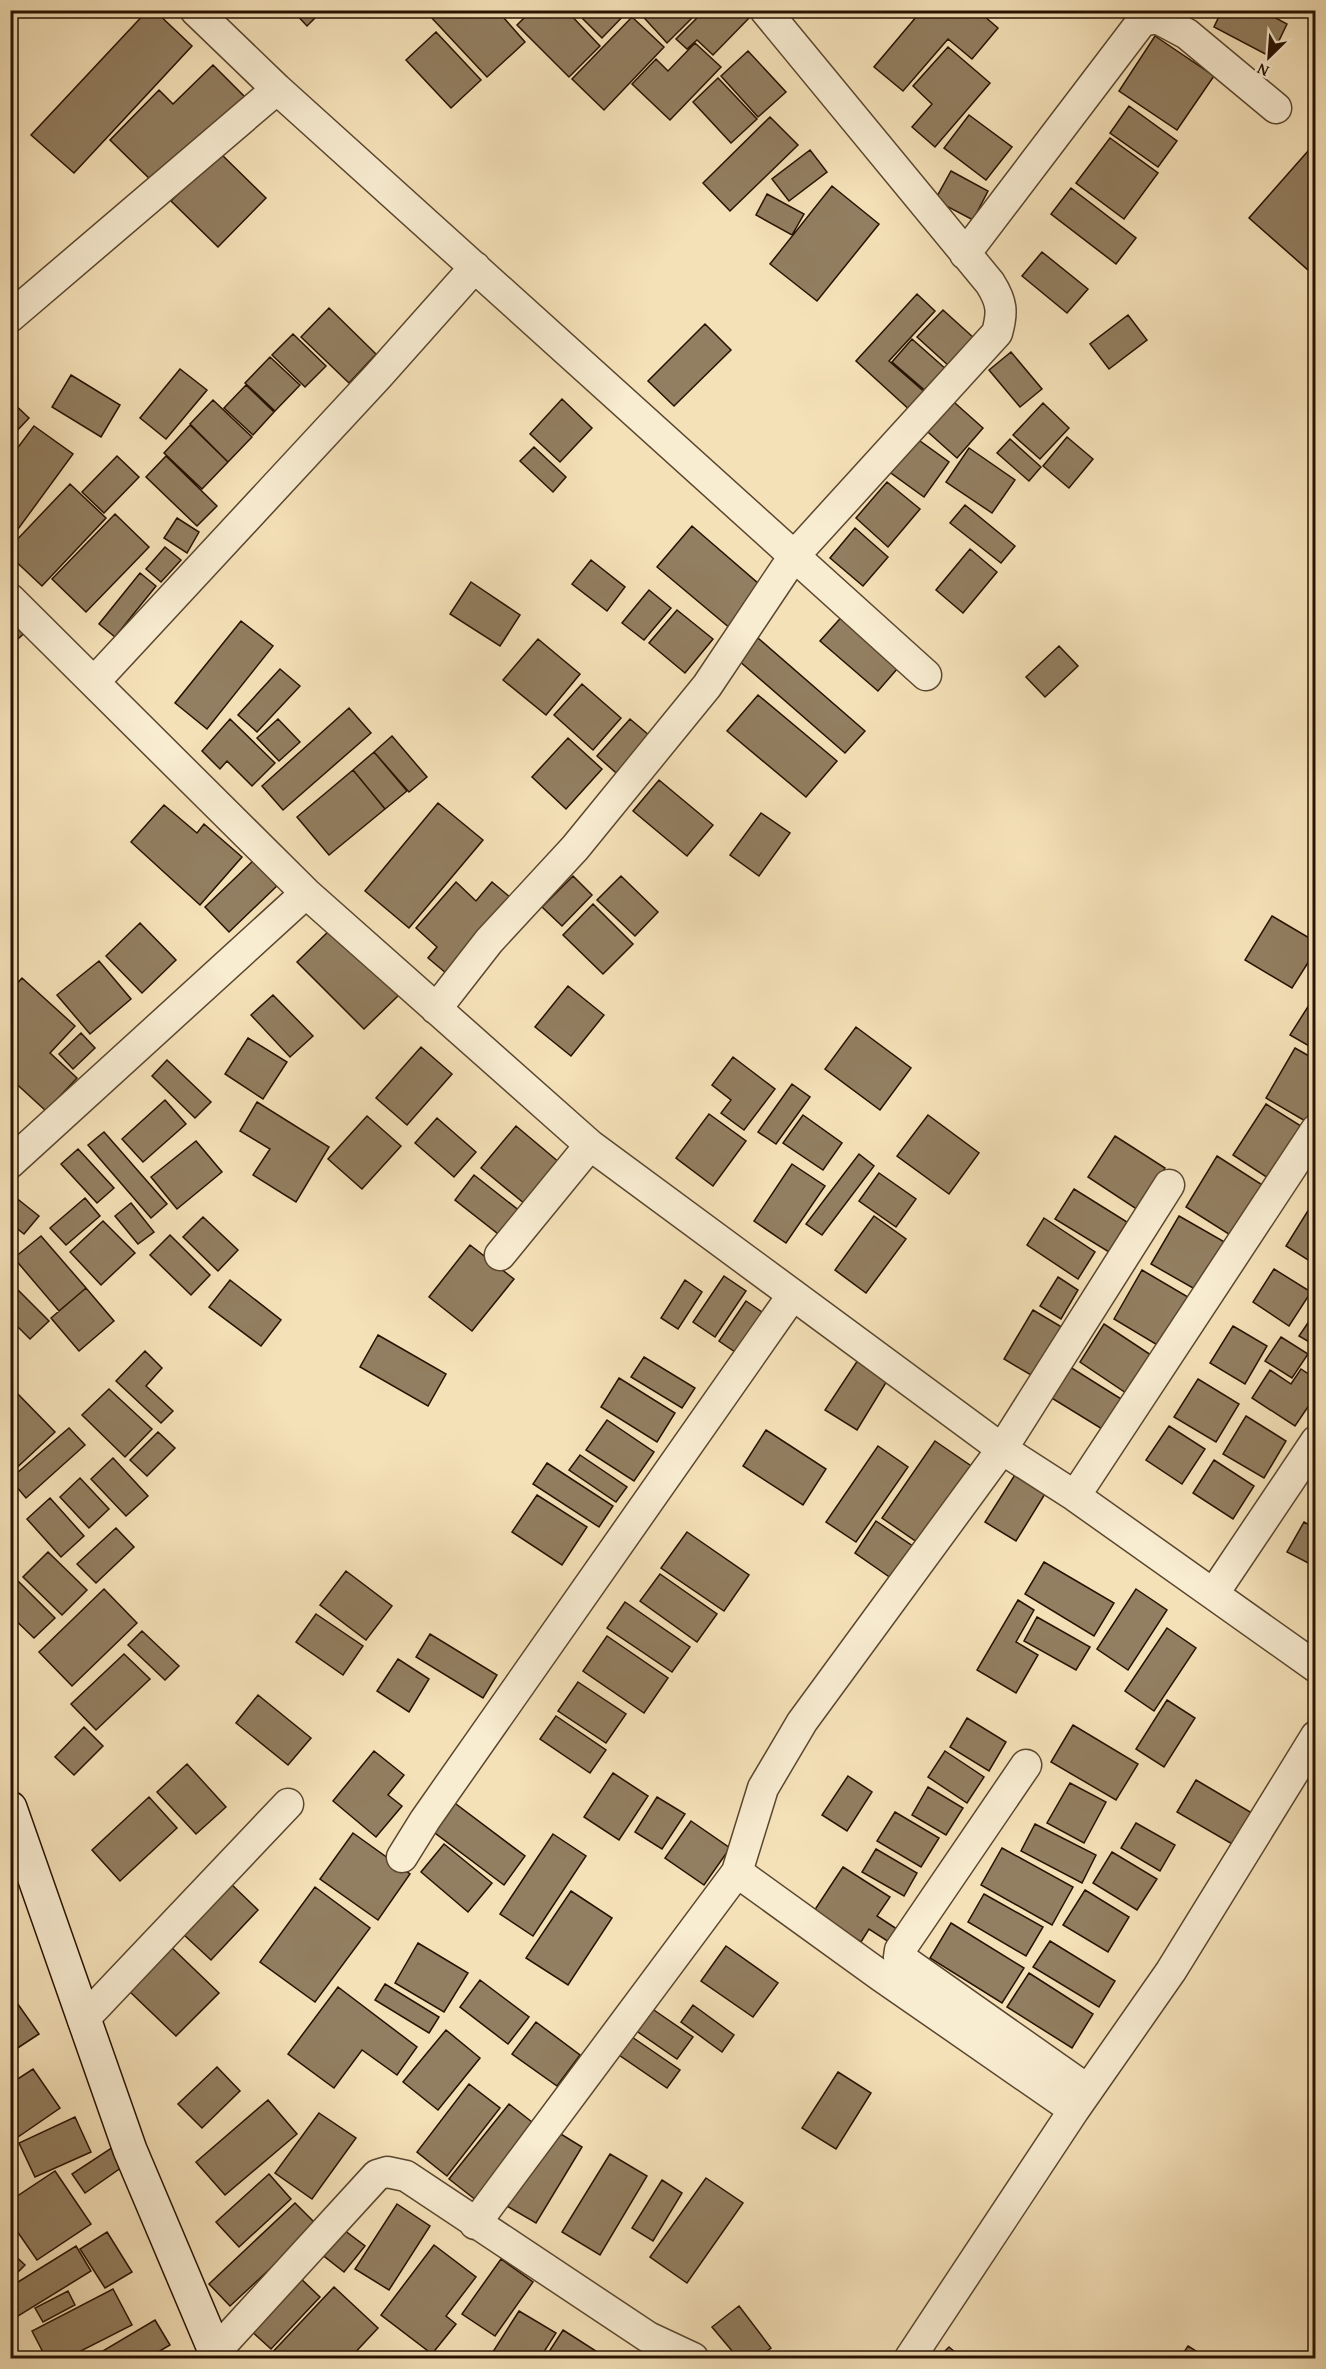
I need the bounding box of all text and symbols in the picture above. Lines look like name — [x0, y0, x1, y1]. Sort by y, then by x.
north arrow — [1239, 27, 1299, 87]
text: N — [1252, 57, 1273, 84]

